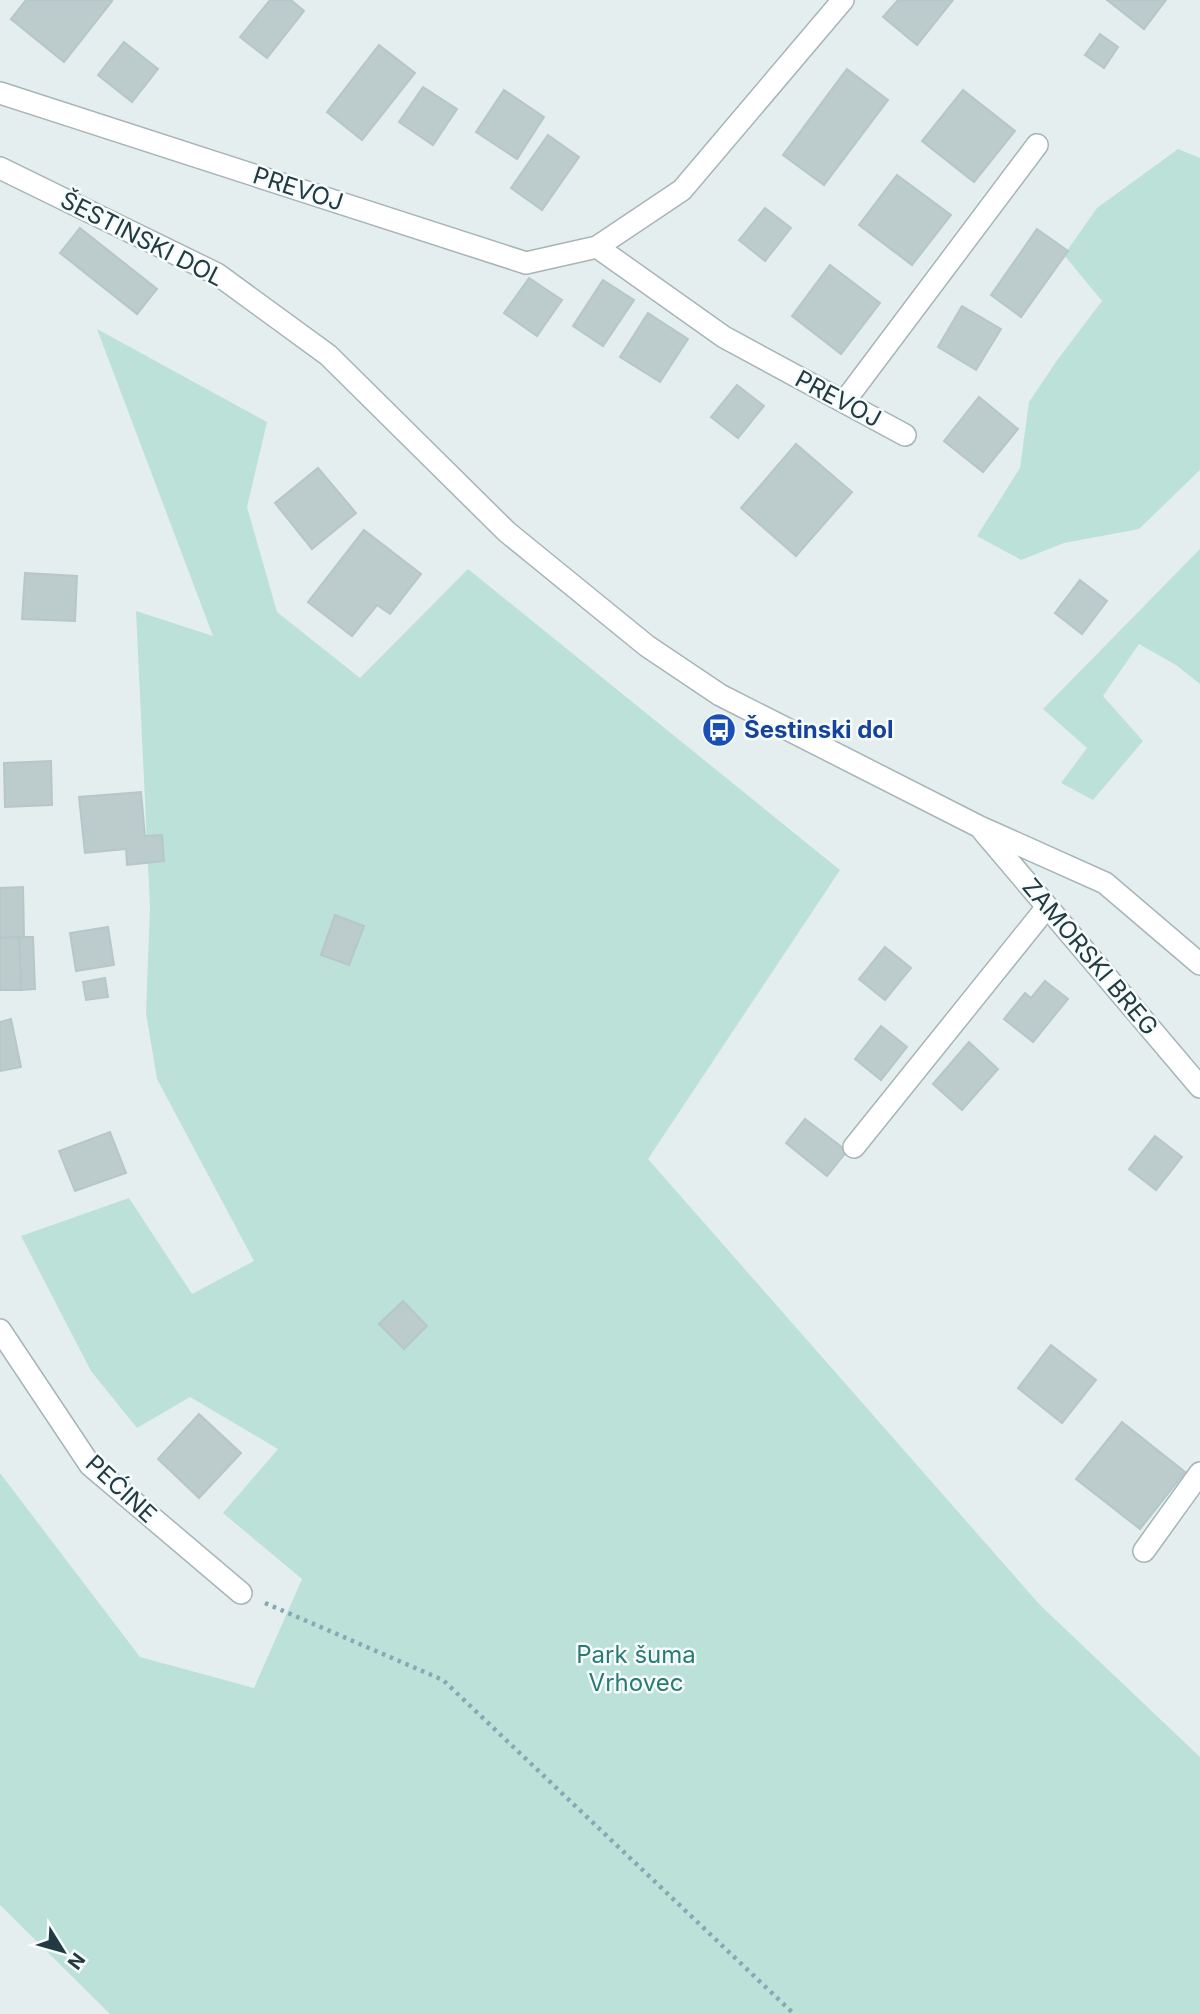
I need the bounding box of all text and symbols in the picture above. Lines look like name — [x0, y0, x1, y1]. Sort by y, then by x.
street label: PREVOJ — [249, 160, 347, 217]
street label: ŠESTINSKI DOL — [56, 184, 229, 292]
street label: PREVOJ — [790, 364, 886, 433]
bus stop icon: Šestinski dol — [700, 711, 738, 749]
place label: Šestinski dol — [744, 715, 894, 744]
street label: ZAMORSKI BREG — [1016, 873, 1164, 1041]
street label: PEĆINE — [80, 1449, 163, 1529]
park label: Park šuma Vrhovec — [576, 1640, 696, 1697]
north arrow — [28, 1916, 98, 1986]
text: N — [63, 1948, 90, 1974]

